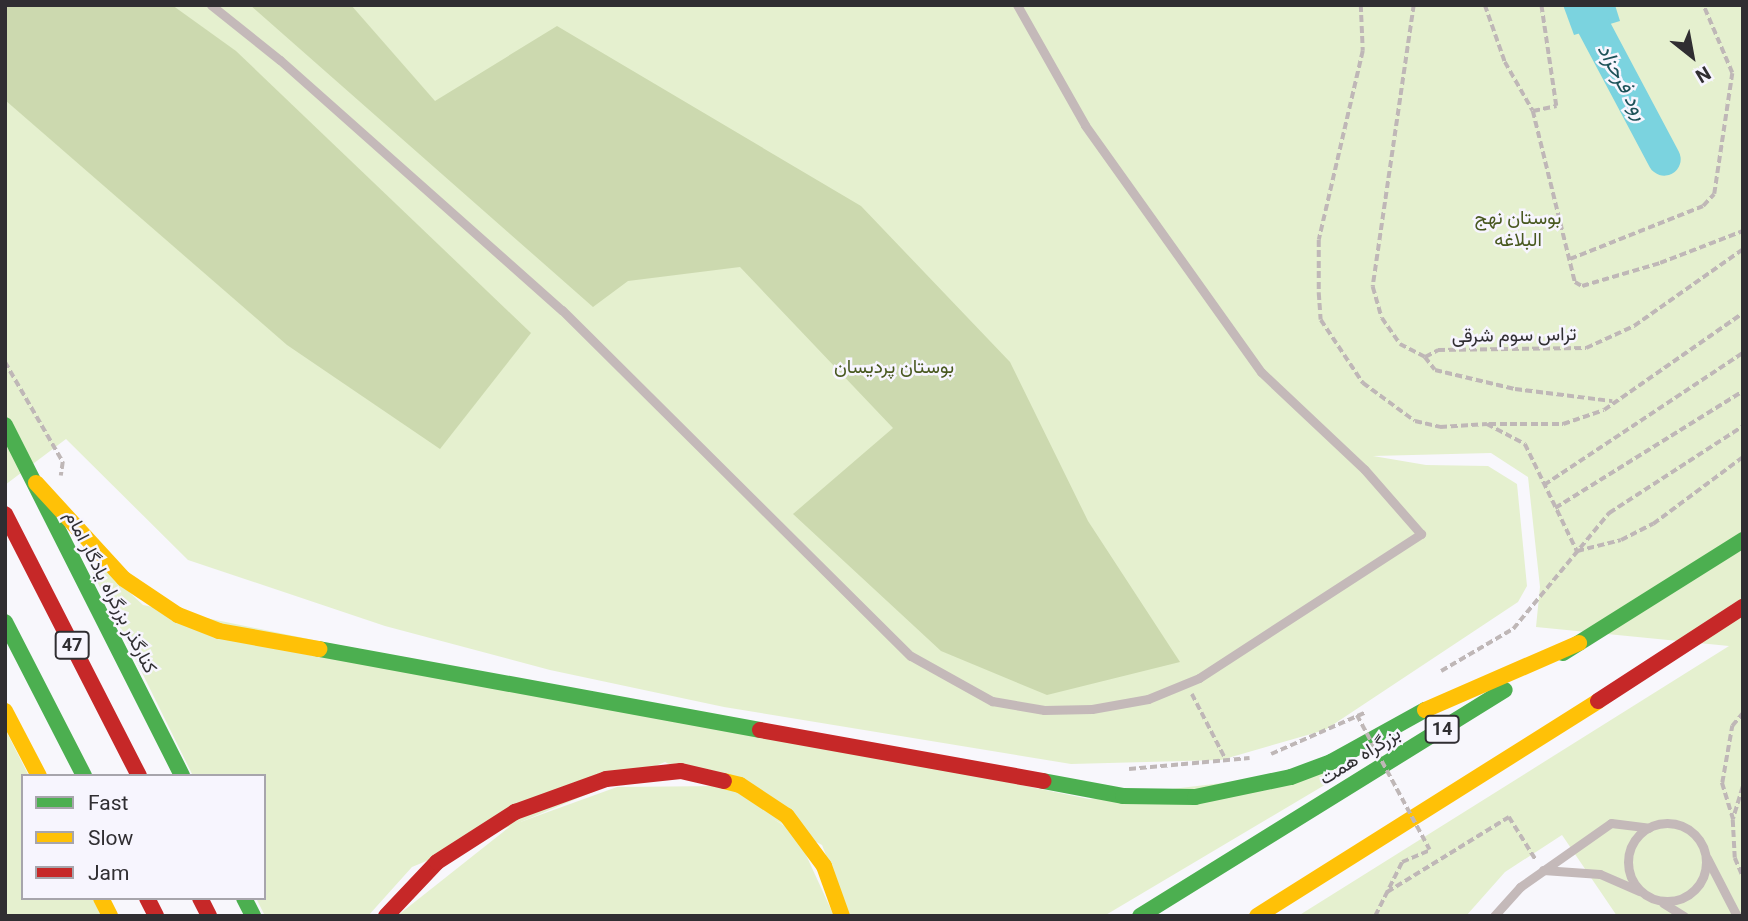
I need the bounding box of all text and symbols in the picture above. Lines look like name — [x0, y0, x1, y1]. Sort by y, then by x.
north arrow — [1657, 21, 1727, 91]
water label: رود فرحزاد — [1592, 39, 1654, 125]
text: N — [1691, 61, 1715, 88]
park label: بوستان نهج البلاغه — [1475, 207, 1561, 251]
street label: تراس سوم شرقی — [1451, 323, 1577, 347]
park label: بوستان پردیسان — [834, 356, 954, 378]
street label: کنارگذر بزرگراه یادگار امام — [60, 507, 162, 677]
road number: 47 — [55, 630, 90, 660]
road number: 14 — [1424, 714, 1460, 744]
street label: بزرگراه همت — [1315, 722, 1405, 790]
legend — [21, 774, 266, 900]
text: Fast — [88, 791, 128, 815]
text: Slow — [88, 826, 133, 850]
text: Jam — [88, 861, 129, 885]

